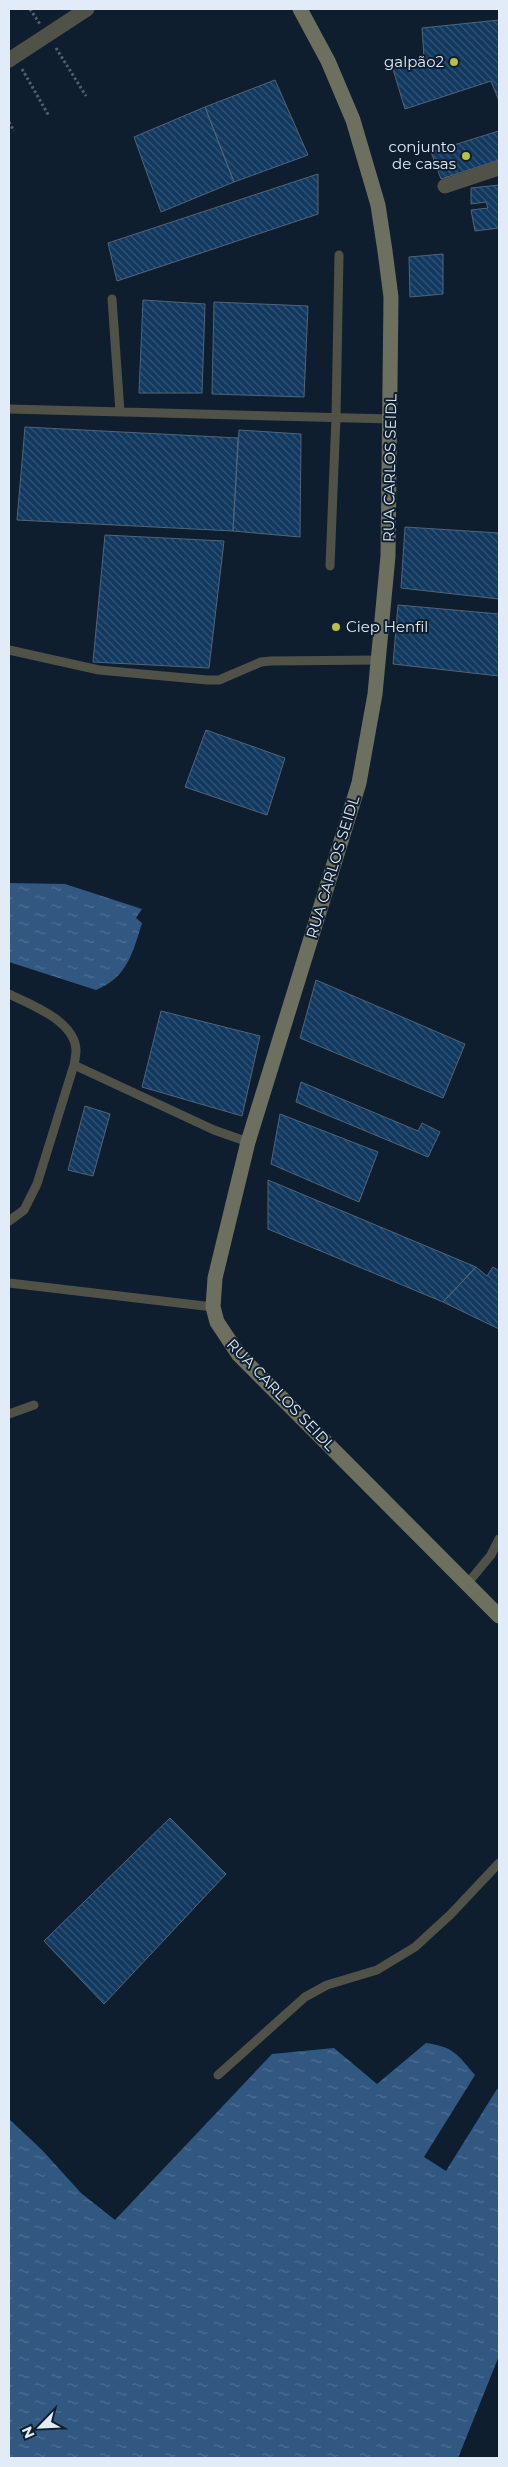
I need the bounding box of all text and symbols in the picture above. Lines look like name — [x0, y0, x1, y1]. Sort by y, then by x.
place label: galpão2 — [384, 52, 444, 71]
marker: galpão2 — [448, 56, 460, 68]
place label: conjunto de casas — [389, 137, 456, 173]
marker: conjunto de casas — [460, 150, 472, 162]
street label: RUA CARLOS SEIDL — [379, 393, 400, 542]
place label: Ciep Henfil — [346, 617, 428, 636]
marker: Ciep Henfil — [330, 621, 342, 633]
street label: RUA CARLOS SEIDL — [302, 793, 363, 941]
street label: RUA CARLOS SEIDL — [223, 1335, 340, 1455]
north arrow — [15, 2402, 65, 2452]
text: N — [18, 2423, 39, 2441]

